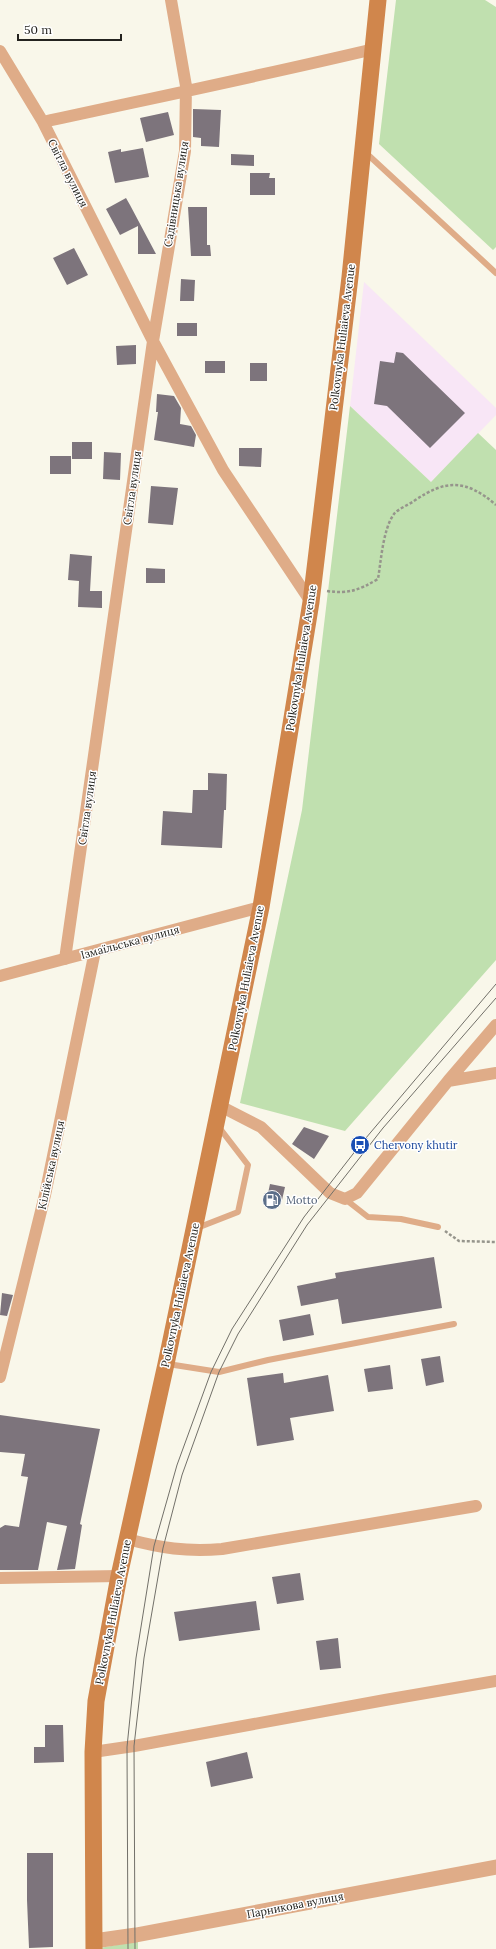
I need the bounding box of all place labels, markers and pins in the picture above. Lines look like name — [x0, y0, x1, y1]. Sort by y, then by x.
bus stop icon: Chervony khutir — [349, 1134, 371, 1156]
place label: Chervony khutir — [374, 1138, 458, 1152]
fuel station icon: Motto — [261, 1189, 283, 1211]
place label: Motto — [286, 1193, 318, 1207]

